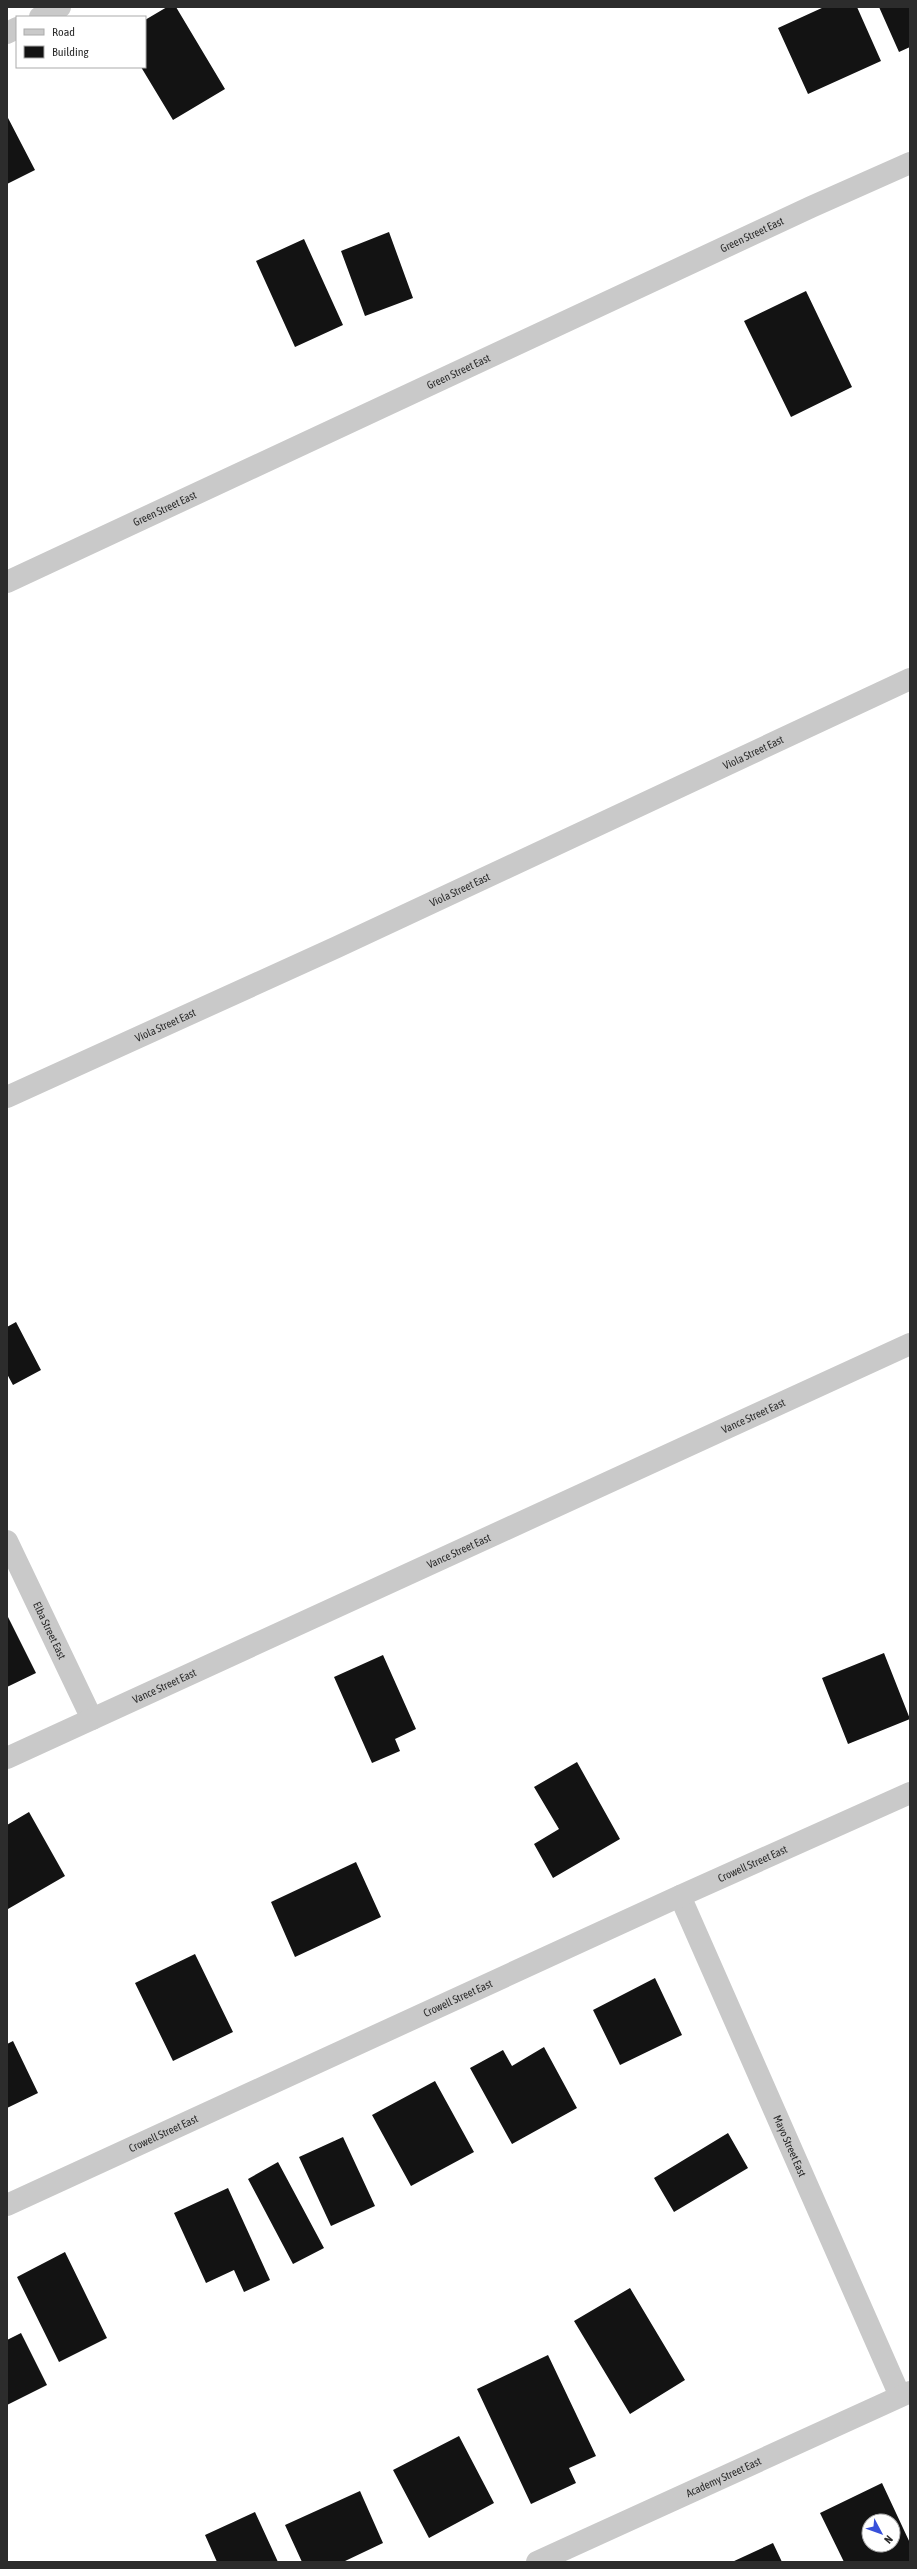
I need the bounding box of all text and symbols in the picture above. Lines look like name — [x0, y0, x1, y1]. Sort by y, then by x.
legend — [16, 16, 146, 68]
text: Road — [52, 25, 75, 39]
text: Building — [52, 45, 90, 59]
street label: Green Street East — [718, 215, 786, 254]
street label: Green Street East — [425, 352, 492, 391]
street label: Green Street East — [131, 489, 198, 528]
street label: Viola Street East — [721, 733, 785, 772]
street label: Viola Street East — [428, 870, 492, 909]
street label: Viola Street East — [133, 1006, 198, 1044]
street label: Vance Street East — [720, 1396, 787, 1436]
street label: Vance Street East — [425, 1531, 493, 1571]
street label: Elba Street East — [31, 1600, 68, 1661]
street label: Vance Street East — [131, 1666, 198, 1706]
street label: Crowell Street East — [716, 1843, 789, 1884]
street label: Crowell Street East — [421, 1977, 494, 2019]
street label: Crowell Street East — [127, 2112, 200, 2154]
street label: Mayo Street East — [771, 2113, 809, 2179]
street label: Academy Street East — [684, 2455, 763, 2499]
north arrow — [861, 2513, 901, 2553]
text: N — [882, 2533, 895, 2546]

